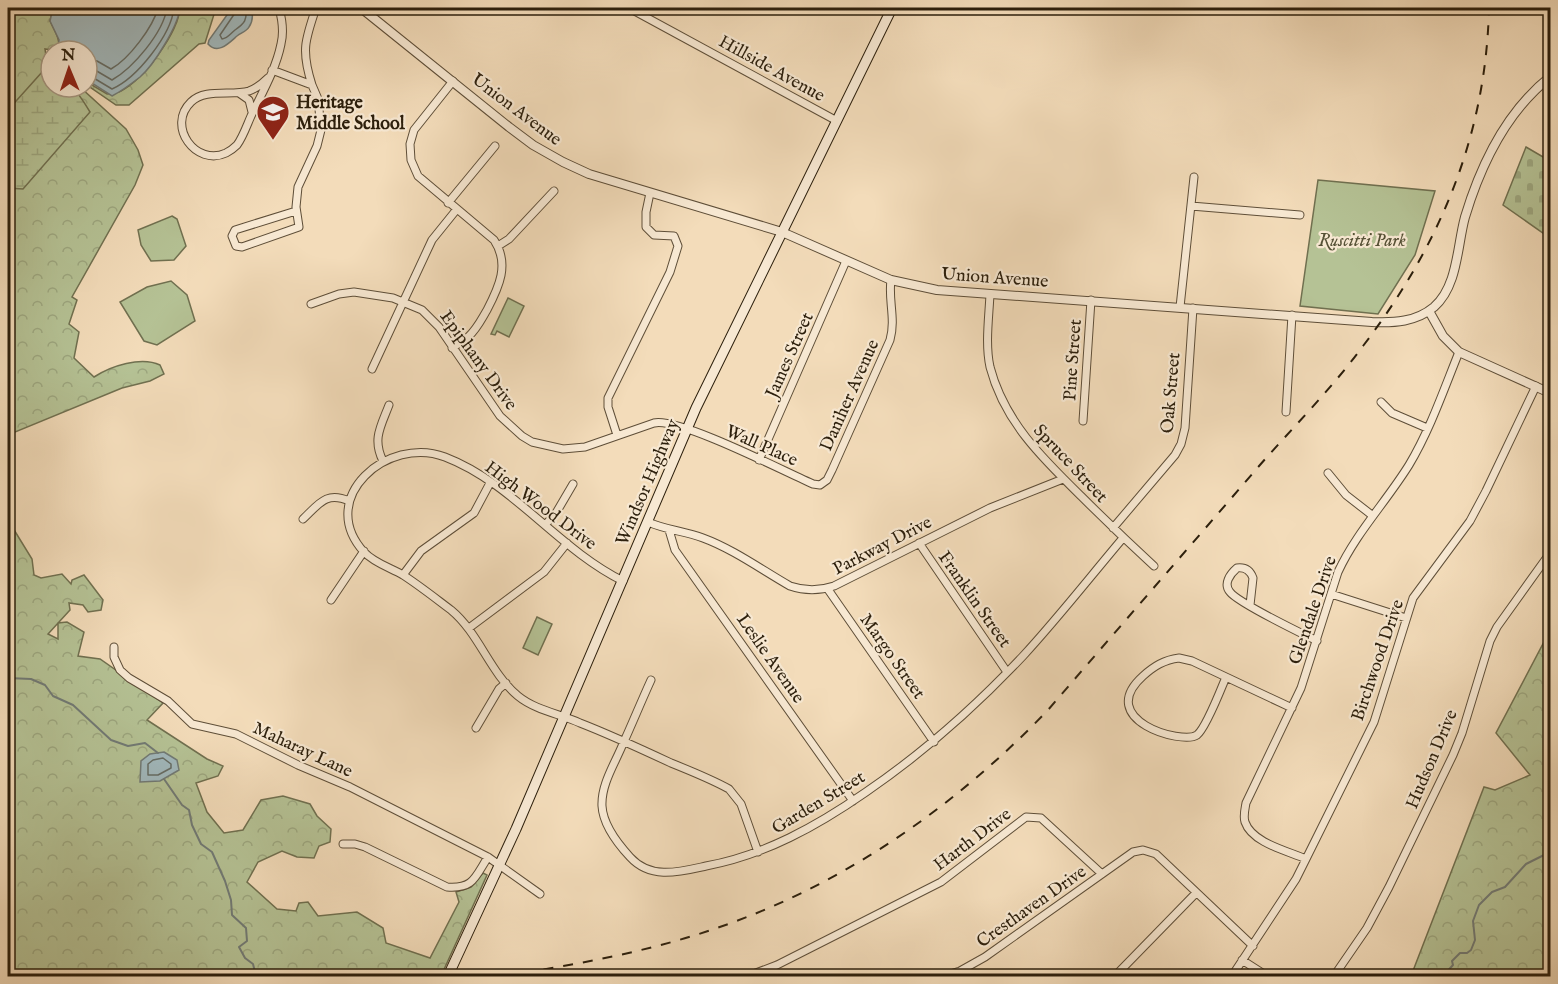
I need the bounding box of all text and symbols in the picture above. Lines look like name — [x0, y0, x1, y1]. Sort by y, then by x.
street label: Hillside Avenue — [714, 31, 828, 108]
north arrow — [39, 39, 99, 99]
text: N — [60, 46, 76, 66]
street label: Union Avenue — [466, 69, 566, 152]
place label: Heritage Middle School — [296, 92, 406, 136]
school or university icon: Heritage Middle School — [255, 94, 291, 141]
park label: Ruscitti Park — [1318, 230, 1406, 253]
street label: Union Avenue — [941, 263, 1049, 294]
street label: Epiphany Drive — [434, 306, 522, 415]
street label: James Street — [760, 309, 820, 404]
street label: Pine Street — [1059, 319, 1088, 402]
street label: Daniher Avenue — [815, 336, 885, 455]
street label: Oak Street — [1157, 352, 1186, 434]
street label: Windsor Highway — [611, 416, 685, 549]
street label: Wall Place — [722, 420, 801, 472]
street label: Spruce Street — [1028, 420, 1112, 508]
street label: High Wood Drive — [479, 457, 601, 556]
street label: Parkway Drive — [829, 512, 936, 581]
street label: Franklin Street — [932, 547, 1016, 653]
street label: Glendale Drive — [1284, 553, 1343, 668]
street label: Birchwood Drive — [1347, 597, 1410, 724]
street label: Leslie Avenue — [730, 610, 809, 708]
street label: Margo Street — [854, 610, 930, 704]
street label: Hudson Drive — [1401, 707, 1464, 813]
street label: Maharay Lane — [249, 717, 356, 783]
street label: Garden Street — [768, 766, 870, 840]
street label: Harth Drive — [929, 803, 1016, 877]
street label: Cresthaven Drive — [972, 861, 1091, 954]

